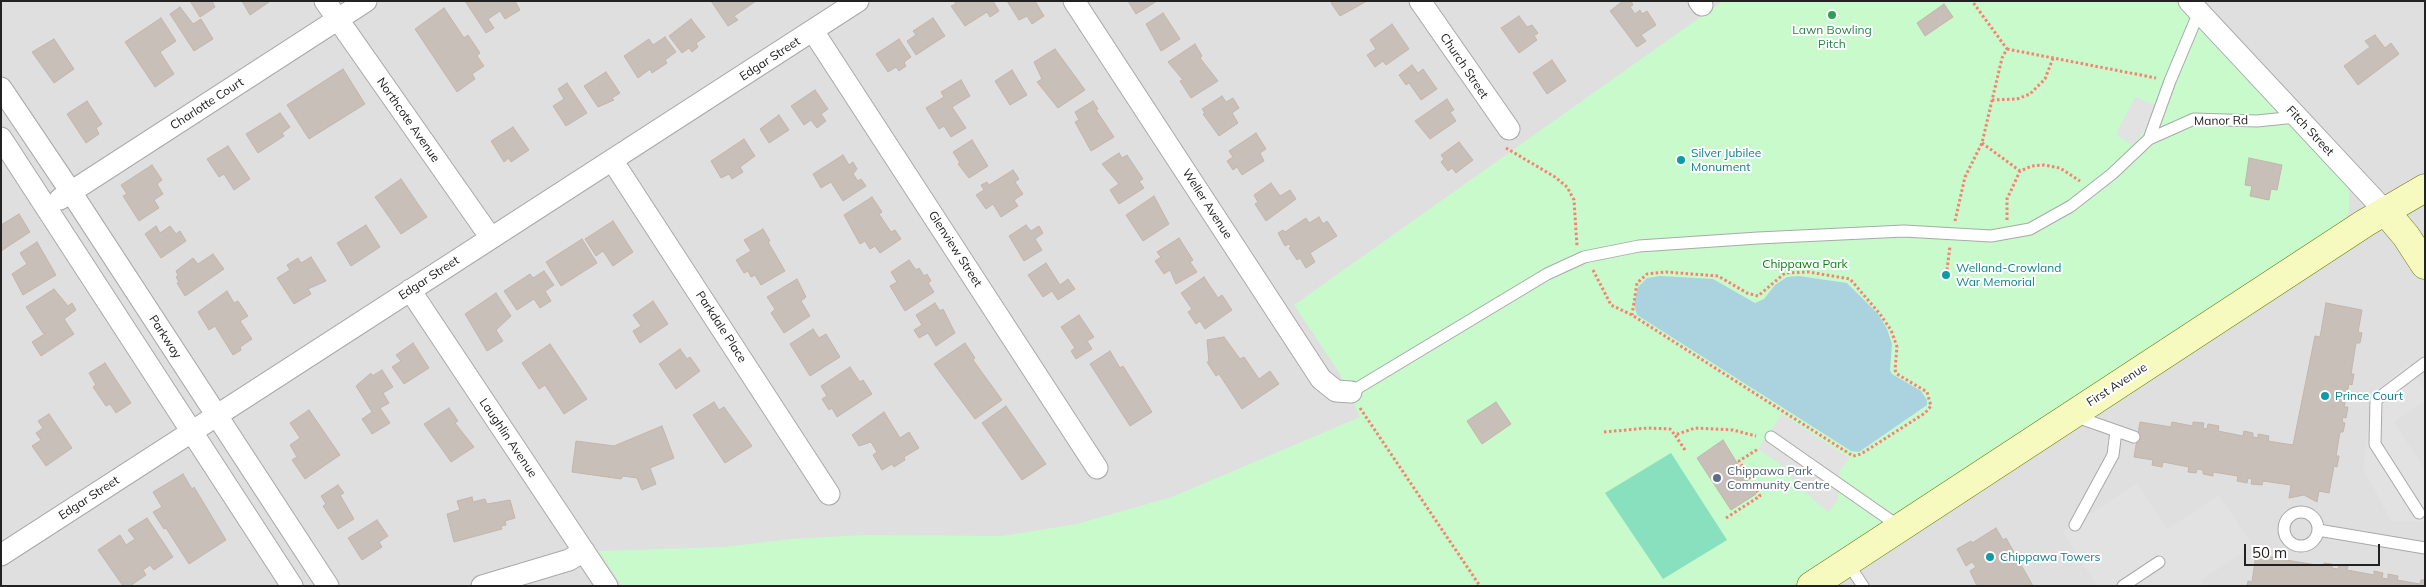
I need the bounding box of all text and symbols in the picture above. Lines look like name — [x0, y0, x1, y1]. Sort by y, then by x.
marker: Lawn Bowling Pitch — [1826, 9, 1838, 21]
place label: Lawn Bowling Pitch — [1792, 23, 1872, 51]
street label: Church Street — [1437, 31, 1491, 101]
street label: Edgar Street — [737, 34, 803, 84]
street label: Charlotte Court — [168, 75, 246, 133]
street label: Northcote Avenue — [373, 75, 443, 165]
street label: Fitch Street — [2283, 103, 2337, 159]
street label: Manor Rd — [2194, 113, 2248, 129]
place label: Silver Jubilee Monument — [1691, 146, 1761, 174]
marker: Silver Jubilee Monument — [1675, 154, 1687, 166]
street label: Weller Avenue — [1179, 166, 1235, 242]
street label: Glenview Street — [925, 208, 985, 290]
street label: Edgar Street — [396, 253, 462, 303]
park label: Chippawa Park — [1762, 257, 1848, 271]
place label: Welland-Crowland War Memorial — [1956, 261, 2061, 289]
marker: Welland-Crowland War Memorial — [1940, 269, 1952, 281]
street label: Parkdale Place — [693, 289, 749, 365]
street label: Parkway — [146, 313, 184, 361]
street label: First Avenue — [2084, 360, 2150, 410]
place label: Prince Court — [2335, 389, 2403, 403]
marker: Prince Court — [2319, 390, 2331, 402]
street label: Laughlin Avenue — [476, 396, 540, 480]
place label: Chippawa Park Community Centre — [1727, 464, 1830, 492]
marker: Chippawa Park Community Centre — [1711, 472, 1723, 484]
street label: Edgar Street — [56, 473, 122, 523]
scale bar — [2246, 534, 2382, 566]
text: 50 m — [2252, 543, 2287, 562]
place label: Chippawa Towers — [2000, 550, 2100, 564]
marker: Chippawa Towers — [1984, 551, 1996, 563]

